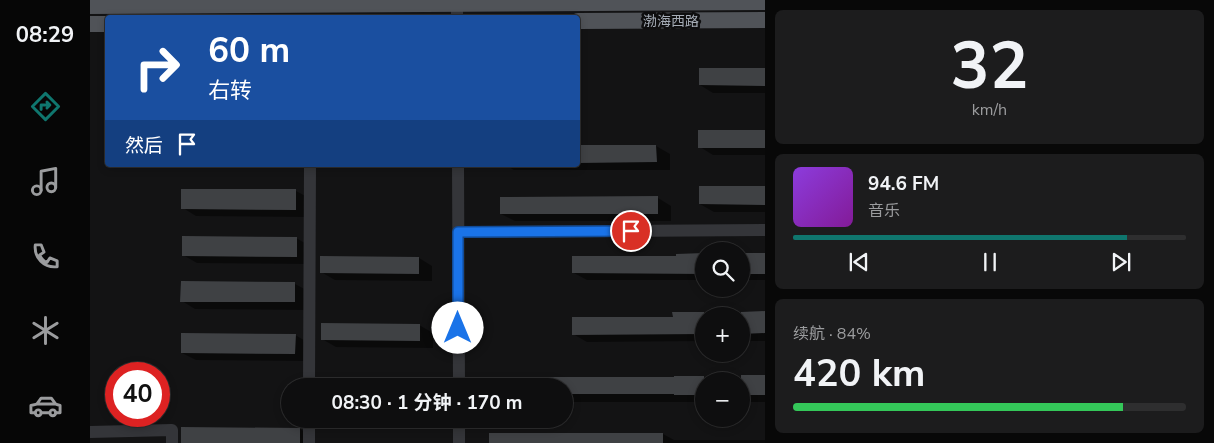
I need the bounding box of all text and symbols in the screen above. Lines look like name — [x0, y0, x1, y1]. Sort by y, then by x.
street label: 渤海西路 — [643, 12, 699, 31]
text: 08:29 — [16, 20, 74, 50]
text: 32 — [950, 22, 1029, 111]
text: 60 m — [208, 27, 290, 74]
icon: right — [125, 35, 190, 100]
text: 右转 — [208, 76, 252, 106]
icon: directions — [28, 89, 63, 124]
text: km/h — [972, 99, 1007, 121]
icon: arrive — [173, 130, 201, 158]
text: 然后 — [125, 133, 163, 159]
icon: music — [28, 164, 63, 199]
text: 94.6 FM — [868, 171, 939, 197]
text: 音乐 — [868, 200, 900, 222]
pin — [610, 210, 652, 252]
icon: arrive — [617, 217, 645, 245]
icon: phone — [28, 239, 63, 274]
map controls — [695, 242, 750, 427]
button: search — [695, 242, 750, 297]
icon: previous — [845, 248, 873, 276]
icon: pause — [976, 248, 1004, 276]
icon: next — [1107, 248, 1135, 276]
position arrow — [431, 301, 483, 353]
button: + — [695, 307, 750, 362]
icon: climate — [28, 313, 63, 348]
text: 续航 · 84% — [793, 323, 871, 345]
text: 420 km — [793, 348, 925, 399]
speed limit sign: 40 — [105, 362, 170, 427]
button: − — [695, 372, 750, 427]
icon: car — [28, 388, 63, 423]
text: 08:30 · 1 分钟 · 170 m — [332, 390, 522, 416]

